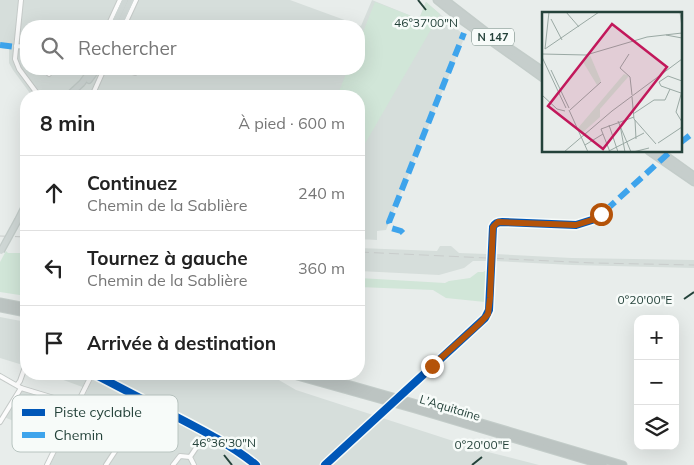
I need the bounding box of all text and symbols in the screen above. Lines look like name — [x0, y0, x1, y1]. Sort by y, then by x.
inset map — [542, 12, 682, 152]
text: 46°37'00"N — [394, 15, 458, 30]
search box — [20, 20, 365, 75]
road number: N 147 — [472, 28, 514, 46]
icon: search — [38, 34, 66, 62]
text: Rechercher — [78, 36, 177, 60]
text: 8 min — [40, 110, 95, 136]
text: À pied · 600 m — [238, 113, 345, 133]
text: Continuez — [87, 171, 177, 195]
icon: ahead — [40, 179, 68, 207]
text: 240 m — [298, 183, 345, 203]
text: Chemin de la Sablière — [87, 195, 247, 215]
route start — [590, 203, 613, 226]
text: Tournez à gauche — [87, 246, 248, 270]
icon: left — [40, 254, 68, 282]
text: 360 m — [298, 258, 345, 278]
text: Chemin de la Sablière — [87, 270, 247, 290]
text: 0°20'00"E — [618, 292, 672, 307]
map controls — [634, 315, 679, 450]
button: + — [634, 315, 679, 360]
icon: arrive — [40, 329, 68, 357]
text: Arrivée à destination — [87, 331, 276, 355]
route end — [421, 355, 444, 378]
button: − — [634, 360, 679, 405]
street label: L'Aquitaine — [418, 391, 482, 424]
legend — [12, 395, 178, 452]
text: Piste cyclable — [54, 403, 142, 421]
button: layers — [634, 405, 679, 450]
text: Chemin — [54, 426, 103, 444]
text: 46°36'30"N — [192, 435, 256, 450]
text: 0°20'00"E — [455, 437, 509, 452]

